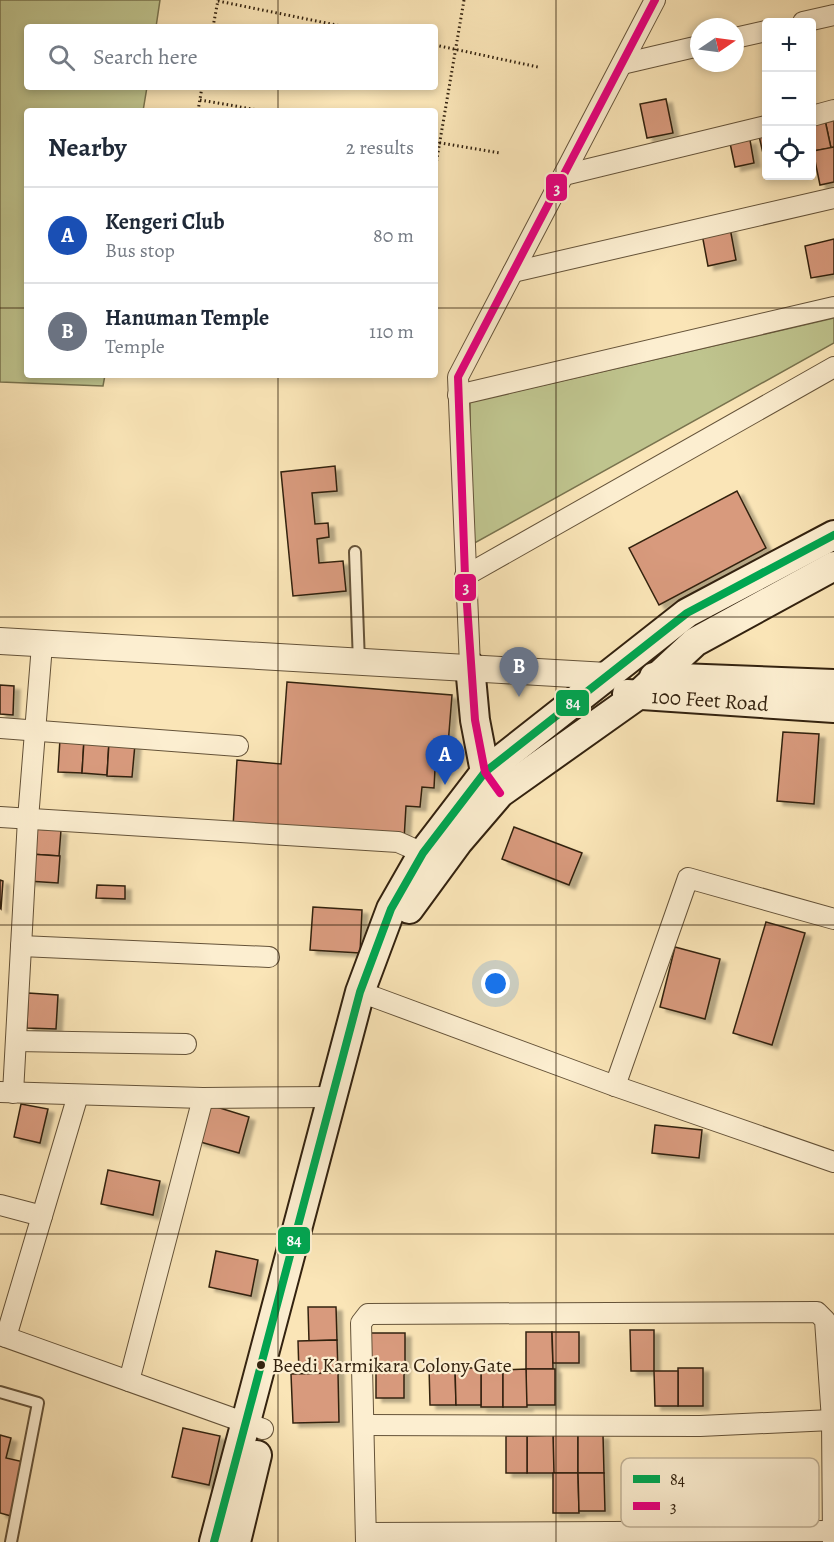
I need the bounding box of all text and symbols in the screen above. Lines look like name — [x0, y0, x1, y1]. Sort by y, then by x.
north arrow — [690, 18, 744, 72]
map controls — [762, 18, 816, 180]
button: + — [762, 18, 816, 72]
search box — [24, 24, 438, 90]
icon: search — [45, 41, 78, 74]
text: Search here — [93, 42, 198, 72]
button: − — [762, 72, 816, 126]
button: locate — [762, 126, 816, 180]
text: Nearby — [48, 130, 127, 165]
text: 2 results — [346, 134, 414, 161]
line badge: 3 — [545, 173, 568, 202]
text: 3 — [554, 178, 561, 200]
text: Kengeri Club — [105, 207, 225, 237]
text: A — [61, 222, 74, 249]
text: 80 m — [373, 222, 414, 249]
text: Bus stop — [105, 237, 175, 264]
text: Hanuman Temple — [105, 303, 269, 333]
text: B — [61, 318, 74, 345]
text: 110 m — [369, 318, 414, 345]
text: Temple — [105, 333, 165, 360]
line badge: 3 — [454, 573, 477, 602]
text: 3 — [463, 577, 470, 599]
pin: B — [500, 648, 538, 697]
street label: 100 Feet Road — [651, 682, 770, 718]
line badge: 84 — [555, 689, 590, 717]
text: 84 — [565, 693, 581, 715]
pin: A — [426, 736, 464, 785]
your location — [481, 969, 510, 998]
line badge: 84 — [277, 1226, 311, 1255]
text: 84 — [286, 1230, 302, 1252]
place label: Beedi Karmikara Colony Gate — [272, 1352, 512, 1379]
marker: Beedi Karmikara Colony Gate — [255, 1359, 267, 1371]
legend — [621, 1458, 819, 1527]
text: 84 — [670, 1469, 685, 1491]
text: 3 — [670, 1496, 677, 1518]

